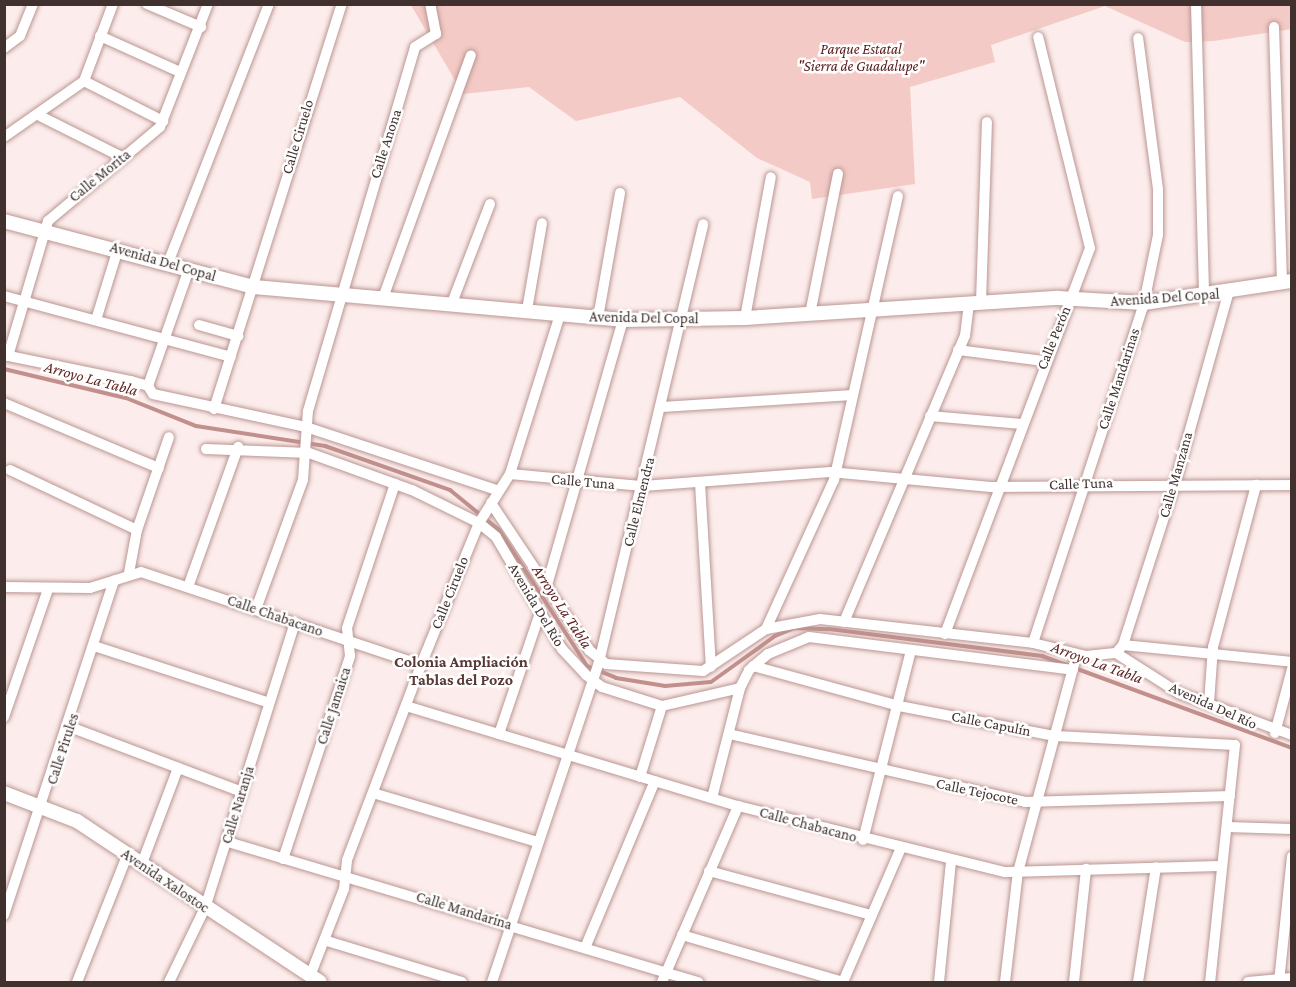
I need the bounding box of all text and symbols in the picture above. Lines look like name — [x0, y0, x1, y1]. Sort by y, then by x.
park label: Parque Estatal "Sierra de Guadalupe" — [798, 40, 924, 75]
street label: Calle Ciruelo — [278, 98, 318, 176]
street label: Calle Anona — [366, 107, 406, 181]
street label: Calle Morita — [66, 146, 134, 206]
street label: Avenida Del Copal — [108, 238, 218, 286]
street label: Avenida Del Copal — [1110, 285, 1220, 311]
street label: Calle Perón — [1033, 303, 1075, 373]
street label: Avenida Del Copal — [589, 308, 699, 328]
street label: Calle Mandarinas — [1094, 326, 1144, 432]
water label: Arroyo La Tabla — [42, 357, 140, 401]
street label: Calle Manzana — [1155, 430, 1197, 520]
street label: Calle Elmendra — [619, 455, 659, 549]
street label: Calle Tuna — [550, 470, 616, 494]
street label: Calle Tuna — [1049, 474, 1113, 494]
street label: Calle Ciruelo — [427, 554, 473, 632]
street label: Avenida Del Río — [504, 560, 568, 650]
water label: Arroyo La Tabla — [528, 562, 596, 652]
street label: Calle Chabacano — [225, 591, 325, 641]
water label: Arroyo La Tabla — [1049, 638, 1145, 688]
district label: Colonia Ampliación Tablas del Pozo — [394, 652, 528, 690]
street label: Calle Jamaica — [313, 665, 355, 747]
street label: Avenida Del Río — [1166, 679, 1260, 733]
street label: Calle Capulín — [950, 707, 1032, 741]
street label: Calle Pirules — [43, 711, 83, 787]
street label: Calle Naranja — [218, 764, 258, 846]
street label: Calle Tejocote — [934, 775, 1020, 809]
street label: Calle Chabacano — [757, 803, 859, 847]
street label: Avenida Xalostoc — [118, 845, 212, 917]
street label: Calle Mandarina — [414, 888, 514, 934]

